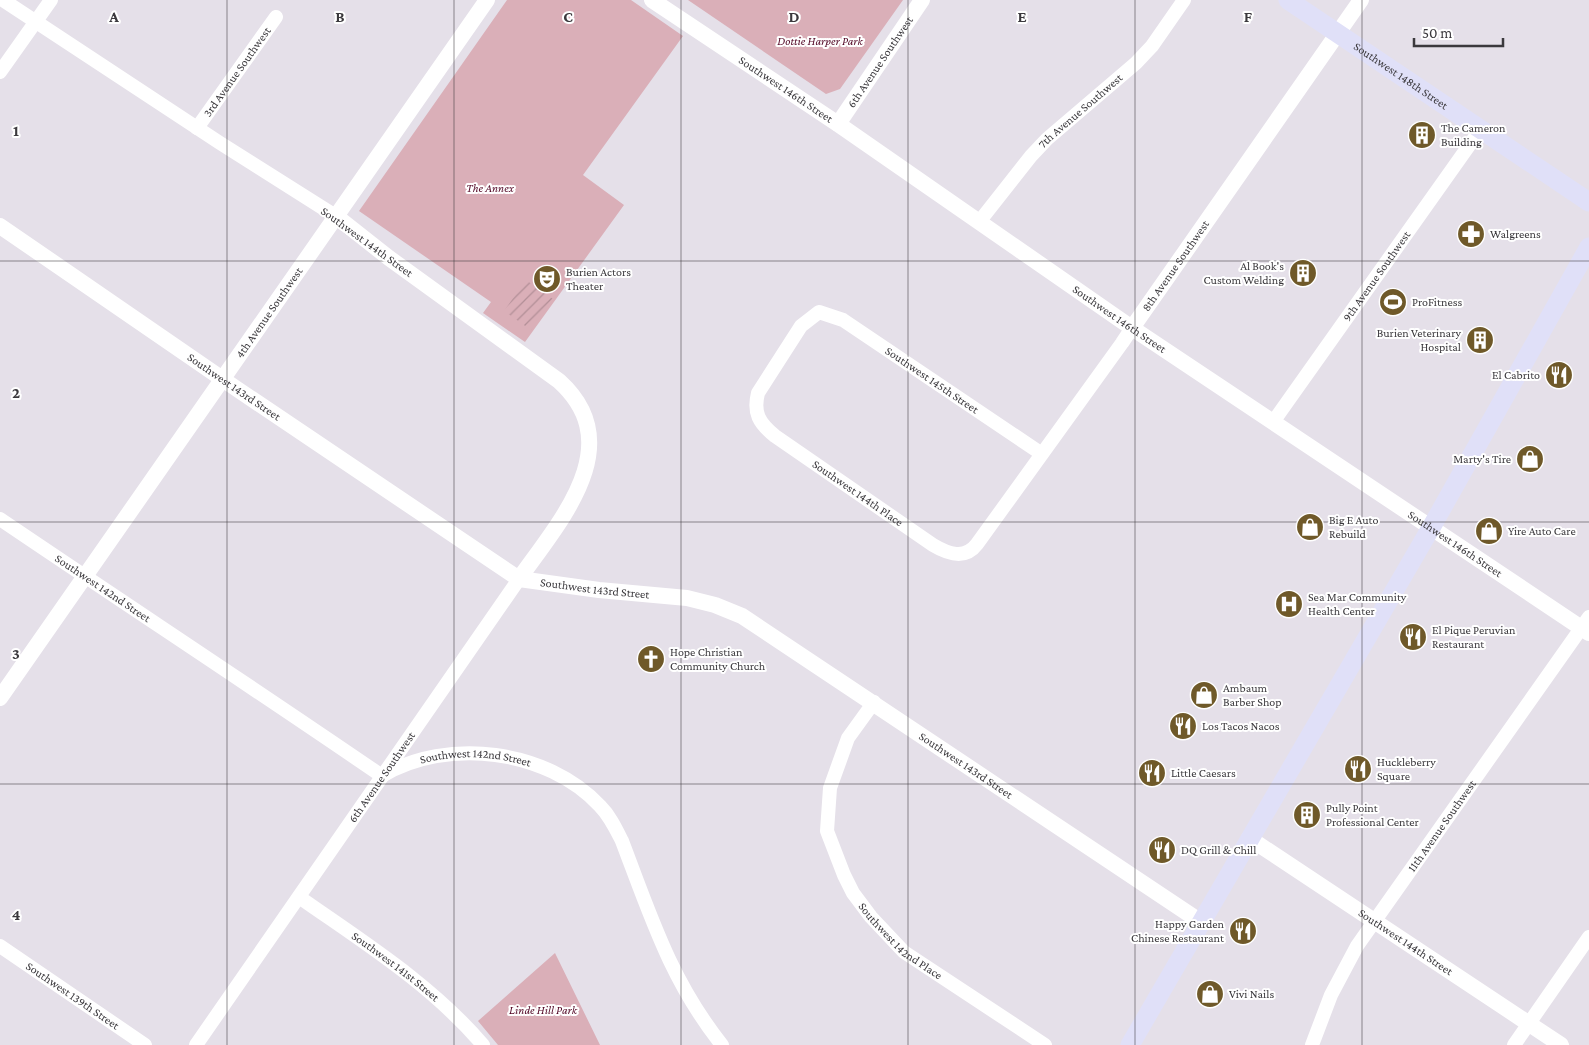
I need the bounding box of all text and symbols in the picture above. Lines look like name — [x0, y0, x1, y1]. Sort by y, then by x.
text: A — [108, 8, 119, 25]
text: B — [335, 8, 345, 25]
text: C — [563, 8, 573, 25]
text: D — [788, 8, 800, 25]
text: E — [1017, 8, 1027, 25]
text: F — [1244, 8, 1253, 25]
street label: 6th Avenue Southwest — [844, 13, 917, 110]
scale bar — [1414, 15, 1503, 47]
street label: 3rd Avenue Southwest — [200, 23, 274, 119]
text: 50 m — [1422, 25, 1452, 41]
park label: Dottie Harper Park — [777, 34, 863, 48]
street label: Southwest 148th Street — [1351, 39, 1452, 113]
street label: Southwest 146th Street — [736, 53, 837, 126]
street label: 7th Avenue Southwest — [1035, 70, 1126, 151]
building icon: The Cameron Building — [1407, 120, 1437, 150]
place label: The Cameron Building — [1441, 121, 1506, 149]
text: 1 — [13, 122, 19, 139]
park label: The Annex — [466, 181, 515, 195]
street label: Southwest 144th Street — [318, 204, 417, 281]
street label: 8th Avenue Southwest — [1139, 217, 1213, 314]
pharmacy icon: Walgreens — [1456, 219, 1486, 249]
street label: 9th Avenue Southwest — [1340, 227, 1414, 324]
place label: Walgreens — [1490, 227, 1541, 241]
building icon: Al Book's Custom Welding — [1288, 258, 1318, 288]
place label: Al Book's Custom Welding — [1204, 259, 1284, 287]
street label: 4th Avenue Southwest — [232, 264, 306, 361]
theatre icon: Burien Actors Theater — [532, 264, 562, 294]
place label: Burien Actors Theater — [566, 265, 631, 293]
street label: Southwest 146th Street — [1070, 282, 1170, 356]
sports icon: ProFitness — [1378, 287, 1408, 317]
place label: ProFitness — [1412, 295, 1462, 309]
building icon: Burien Veterinary Hospital — [1465, 325, 1495, 355]
place label: Burien Veterinary Hospital — [1377, 326, 1461, 354]
street label: Southwest 145th Street — [883, 344, 982, 417]
street label: Southwest 143rd Street — [185, 350, 284, 424]
restaurant icon: El Cabrito — [1544, 360, 1574, 390]
place label: El Cabrito — [1492, 368, 1540, 382]
text: 2 — [12, 384, 20, 401]
shop icon: Marty's Tire — [1515, 444, 1545, 474]
place label: Marty's Tire — [1453, 452, 1511, 466]
street label: Southwest 144th Place — [810, 457, 906, 529]
street label: Southwest 146th Street — [1405, 507, 1506, 581]
shop icon: Big E Auto Rebuild — [1295, 512, 1325, 542]
place label: Big E Auto Rebuild — [1329, 513, 1378, 541]
shop icon: Yire Auto Care — [1474, 516, 1504, 546]
place label: Yire Auto Care — [1508, 524, 1576, 538]
street label: Southwest 142nd Street — [52, 551, 154, 626]
street label: Southwest 143rd Street — [539, 575, 651, 602]
hospital icon: Sea Mar Community Health Center — [1274, 589, 1304, 619]
place label: Sea Mar Community Health Center — [1308, 590, 1407, 618]
restaurant icon: El Pique Peruvian Restaurant — [1398, 622, 1428, 652]
place label: El Pique Peruvian Restaurant — [1432, 623, 1516, 651]
church icon: Hope Christian Community Church — [636, 644, 666, 674]
text: 3 — [12, 645, 20, 662]
place label: Hope Christian Community Church — [670, 645, 766, 673]
shop icon: Ambaum Barber Shop — [1189, 680, 1219, 710]
place label: Ambaum Barber Shop — [1223, 681, 1282, 709]
restaurant icon: Los Tacos Nacos — [1168, 711, 1198, 741]
place label: Los Tacos Nacos — [1202, 719, 1280, 733]
street label: 6th Avenue Southwest — [345, 728, 419, 825]
street label: Southwest 143rd Street — [916, 729, 1016, 802]
street label: Southwest 142nd Street — [418, 746, 534, 770]
restaurant icon: Huckleberry Square — [1343, 754, 1373, 784]
place label: Huckleberry Square — [1377, 755, 1436, 783]
restaurant icon: Little Caesars — [1137, 758, 1167, 788]
place label: Little Caesars — [1171, 766, 1236, 780]
street label: 11th Avenue Southwest — [1405, 776, 1480, 875]
building icon: Pully Point Professional Center — [1292, 800, 1322, 830]
place label: Pully Point Professional Center — [1326, 801, 1420, 829]
restaurant icon: DQ Grill & Chill — [1147, 835, 1177, 865]
place label: DQ Grill & Chill — [1181, 843, 1256, 857]
street label: Southwest 142nd Place — [856, 900, 945, 982]
text: 4 — [12, 906, 21, 923]
street label: Southwest 144th Street — [1356, 906, 1456, 979]
restaurant icon: Happy Garden Chinese Restaurant — [1228, 916, 1258, 946]
place label: Happy Garden Chinese Restaurant — [1131, 917, 1225, 945]
street label: Southwest 141st Street — [349, 929, 443, 1005]
street label: Southwest 139th Street — [23, 959, 123, 1033]
shop icon: Vivi Nails — [1195, 979, 1225, 1009]
place label: Vivi Nails — [1229, 987, 1274, 1001]
park label: Linde Hill Park — [509, 1003, 578, 1017]

